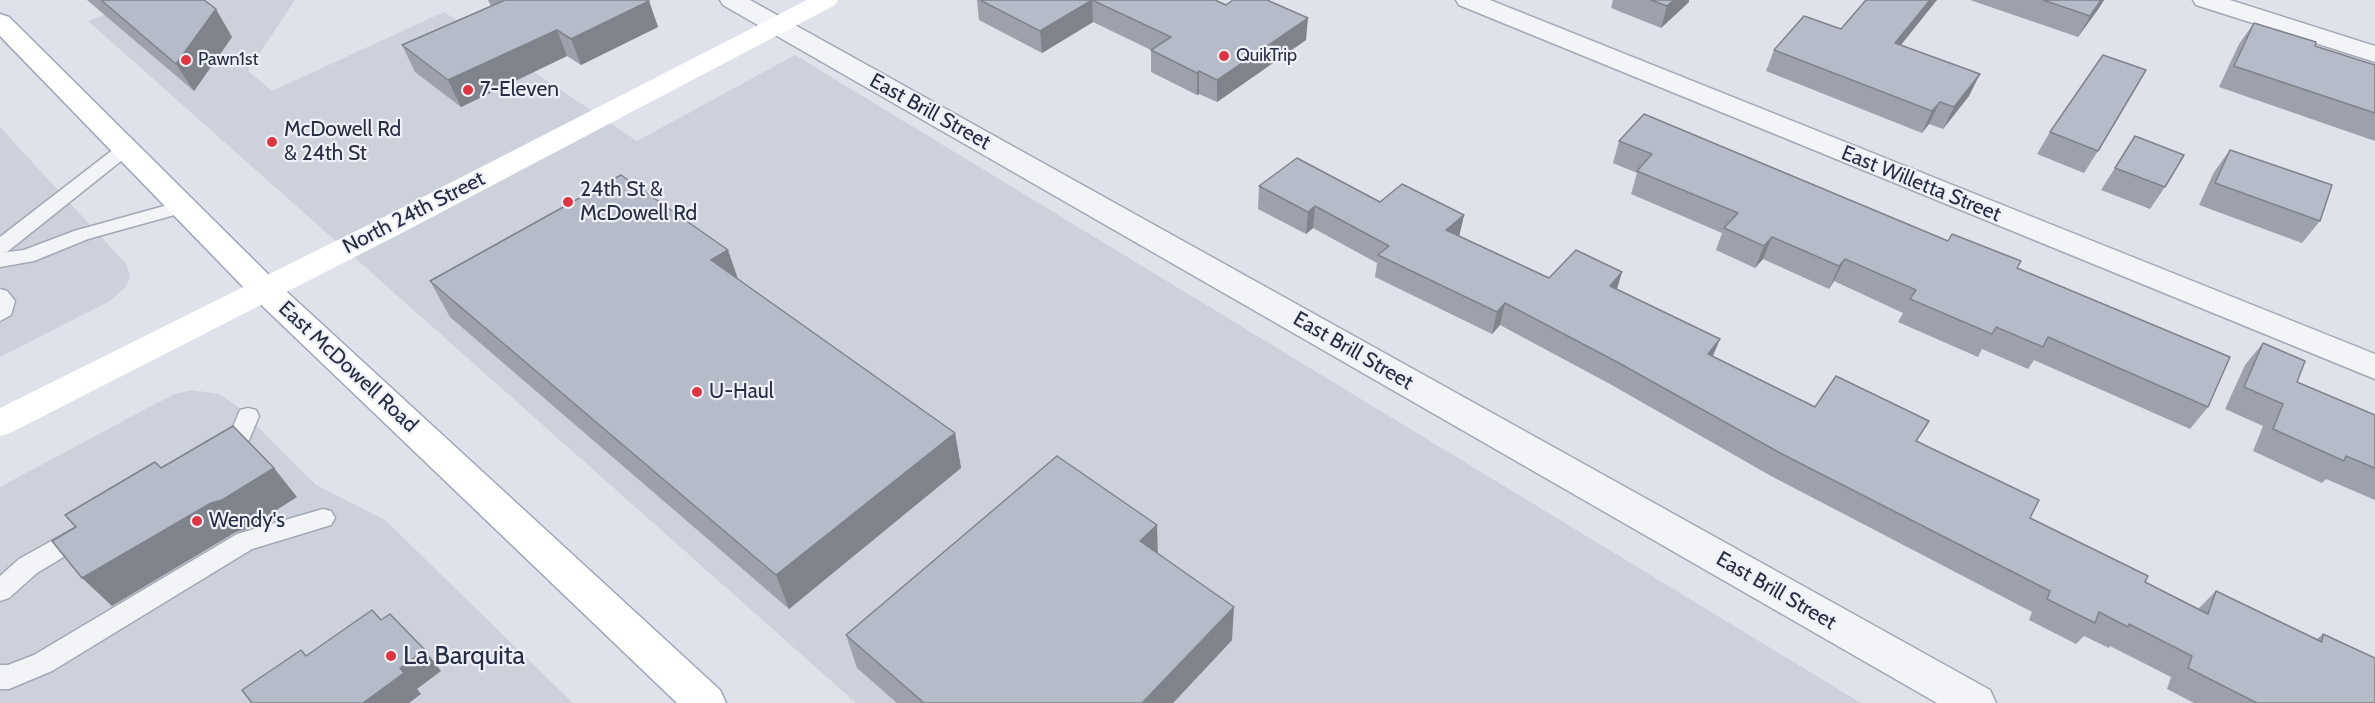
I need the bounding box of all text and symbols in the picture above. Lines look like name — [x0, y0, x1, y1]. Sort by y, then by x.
place label: QuikTrip — [1236, 45, 1297, 67]
place label: Pawn1st — [198, 49, 258, 71]
marker: QuikTrip — [1217, 49, 1231, 63]
marker: Pawn1st — [179, 53, 193, 67]
street label: East Brill Street — [865, 68, 995, 156]
place label: 7-Eleven — [480, 77, 559, 103]
marker: 7-Eleven — [461, 83, 475, 97]
place label: McDowell Rd & 24th St — [284, 117, 401, 167]
marker: McDowell Rd & 24th St — [265, 135, 279, 149]
street label: East Willetta Street — [1838, 140, 2004, 228]
street label: North 24th Street — [339, 166, 489, 260]
place label: 24th St & McDowell Rd — [580, 177, 697, 227]
marker: 24th St & McDowell Rd — [561, 195, 575, 209]
street label: East McDowell Road — [273, 296, 423, 438]
street label: East Brill Street — [1289, 307, 1417, 395]
place label: U-Haul — [709, 379, 774, 405]
marker: U-Haul — [690, 385, 704, 399]
place label: Wendy's — [209, 508, 285, 534]
marker: Wendy's — [190, 514, 204, 528]
street label: East Brill Street — [1712, 547, 1840, 635]
place label: La Barquita — [403, 640, 525, 672]
marker: La Barquita — [384, 649, 398, 663]

